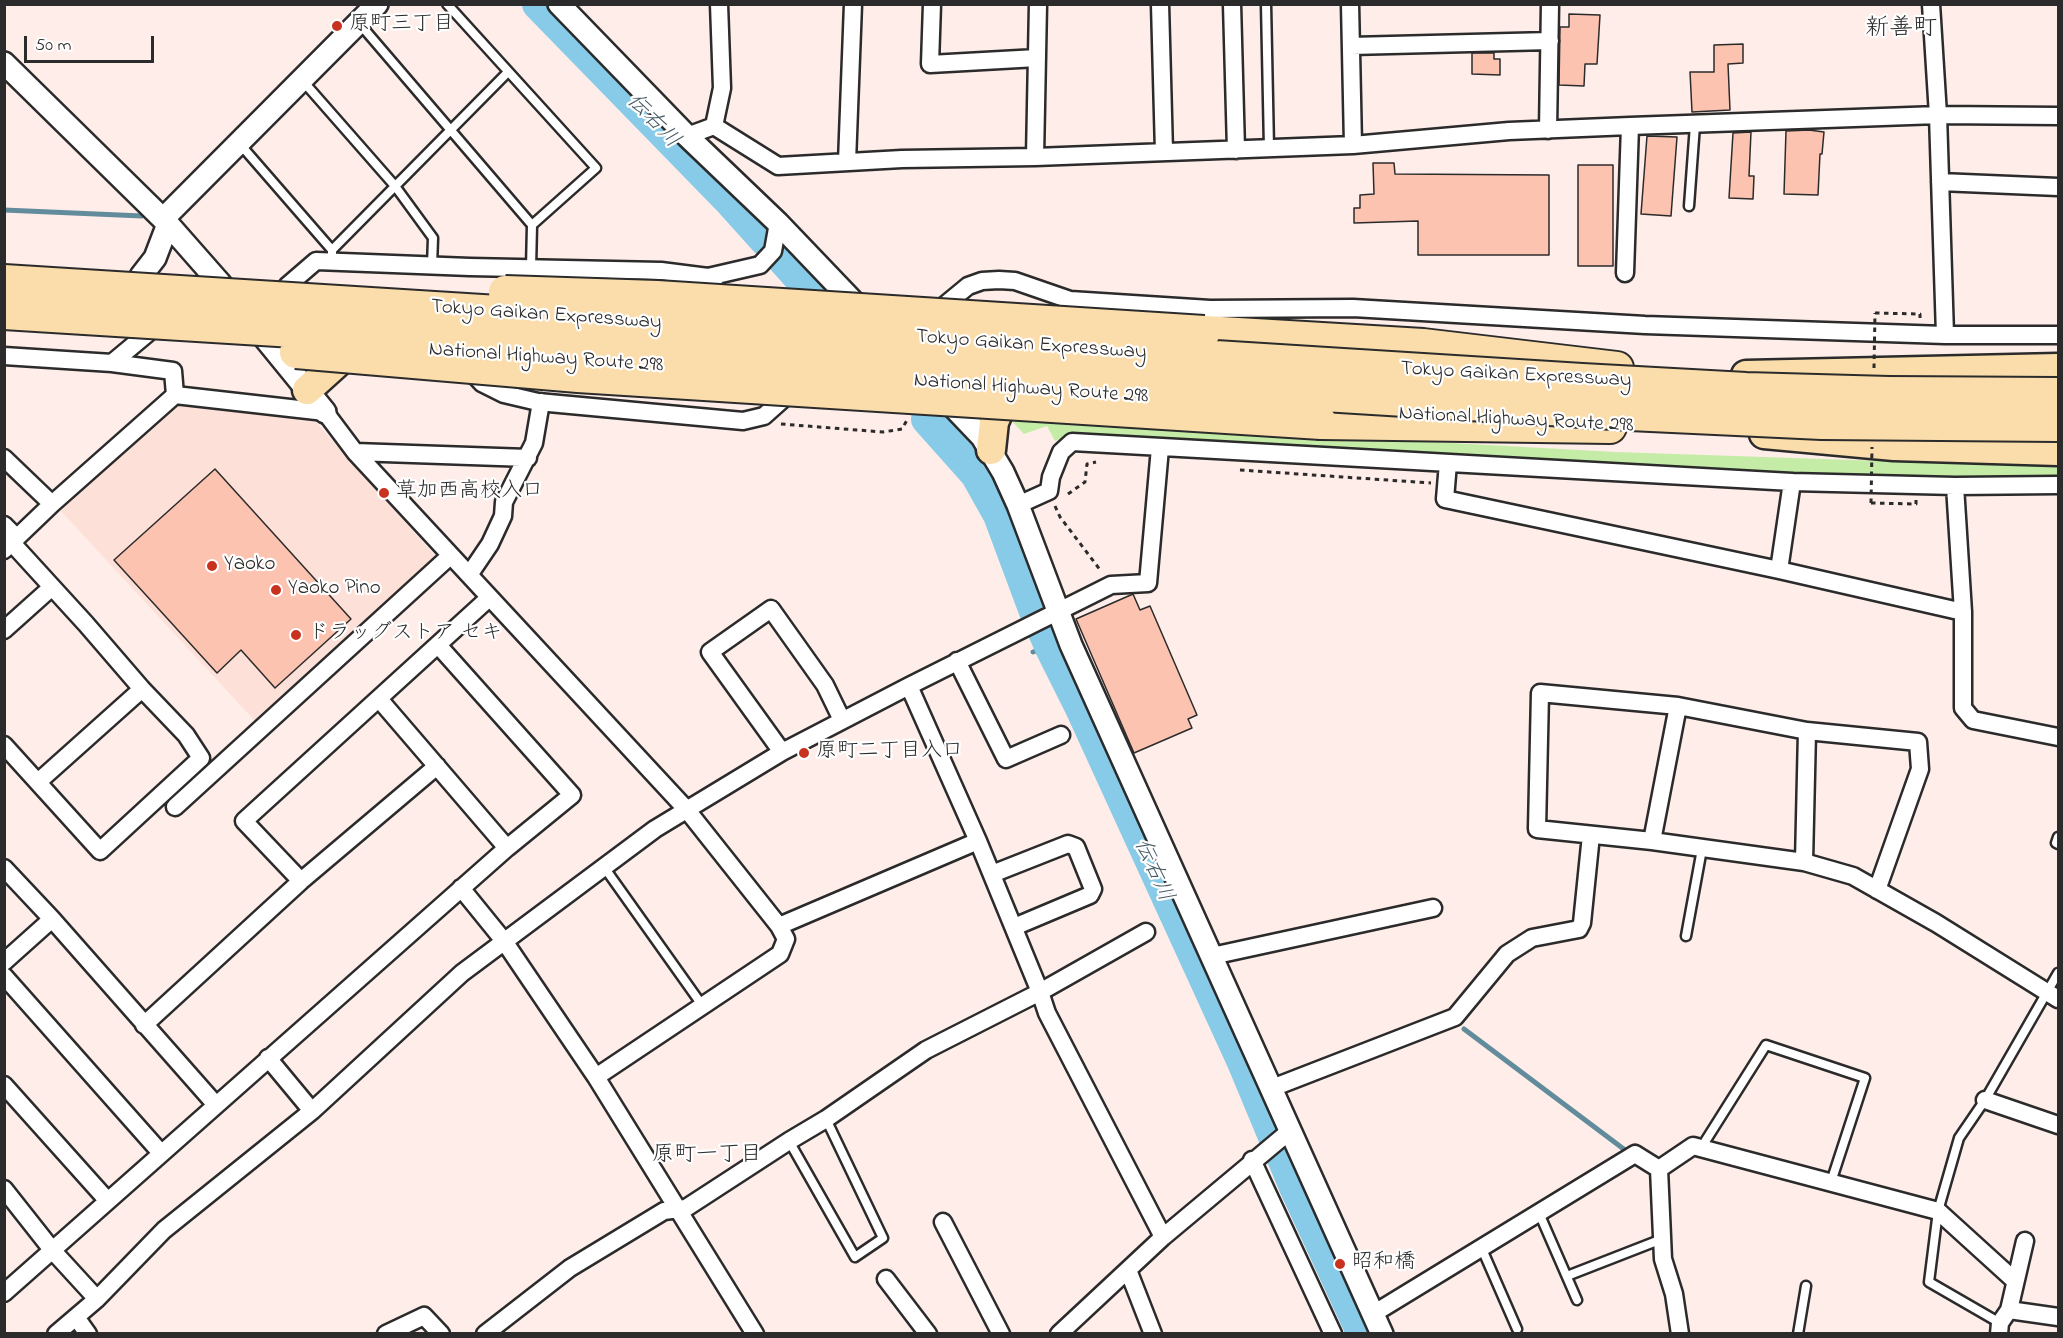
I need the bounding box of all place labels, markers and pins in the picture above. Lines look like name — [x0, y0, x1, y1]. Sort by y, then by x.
place label: 原町三丁目 — [349, 13, 454, 39]
marker: 原町三丁目 — [330, 19, 344, 33]
place label: 草加西高校入口 — [396, 480, 543, 506]
marker: 草加西高校入口 — [377, 486, 391, 500]
place label: Yaoko — [224, 553, 275, 579]
marker: Yaoko — [205, 559, 219, 573]
place label: Yaoko Pino — [288, 577, 381, 603]
marker: Yaoko Pino — [269, 583, 283, 597]
place label: ドラッグストア セキ — [308, 622, 502, 648]
marker: ドラッグストア セキ — [289, 628, 303, 642]
place label: 原町二丁目入口 — [816, 740, 963, 766]
marker: 原町二丁目入口 — [797, 746, 811, 760]
place label: 昭和橋 — [1352, 1251, 1415, 1277]
marker: 昭和橋 — [1333, 1257, 1347, 1271]

